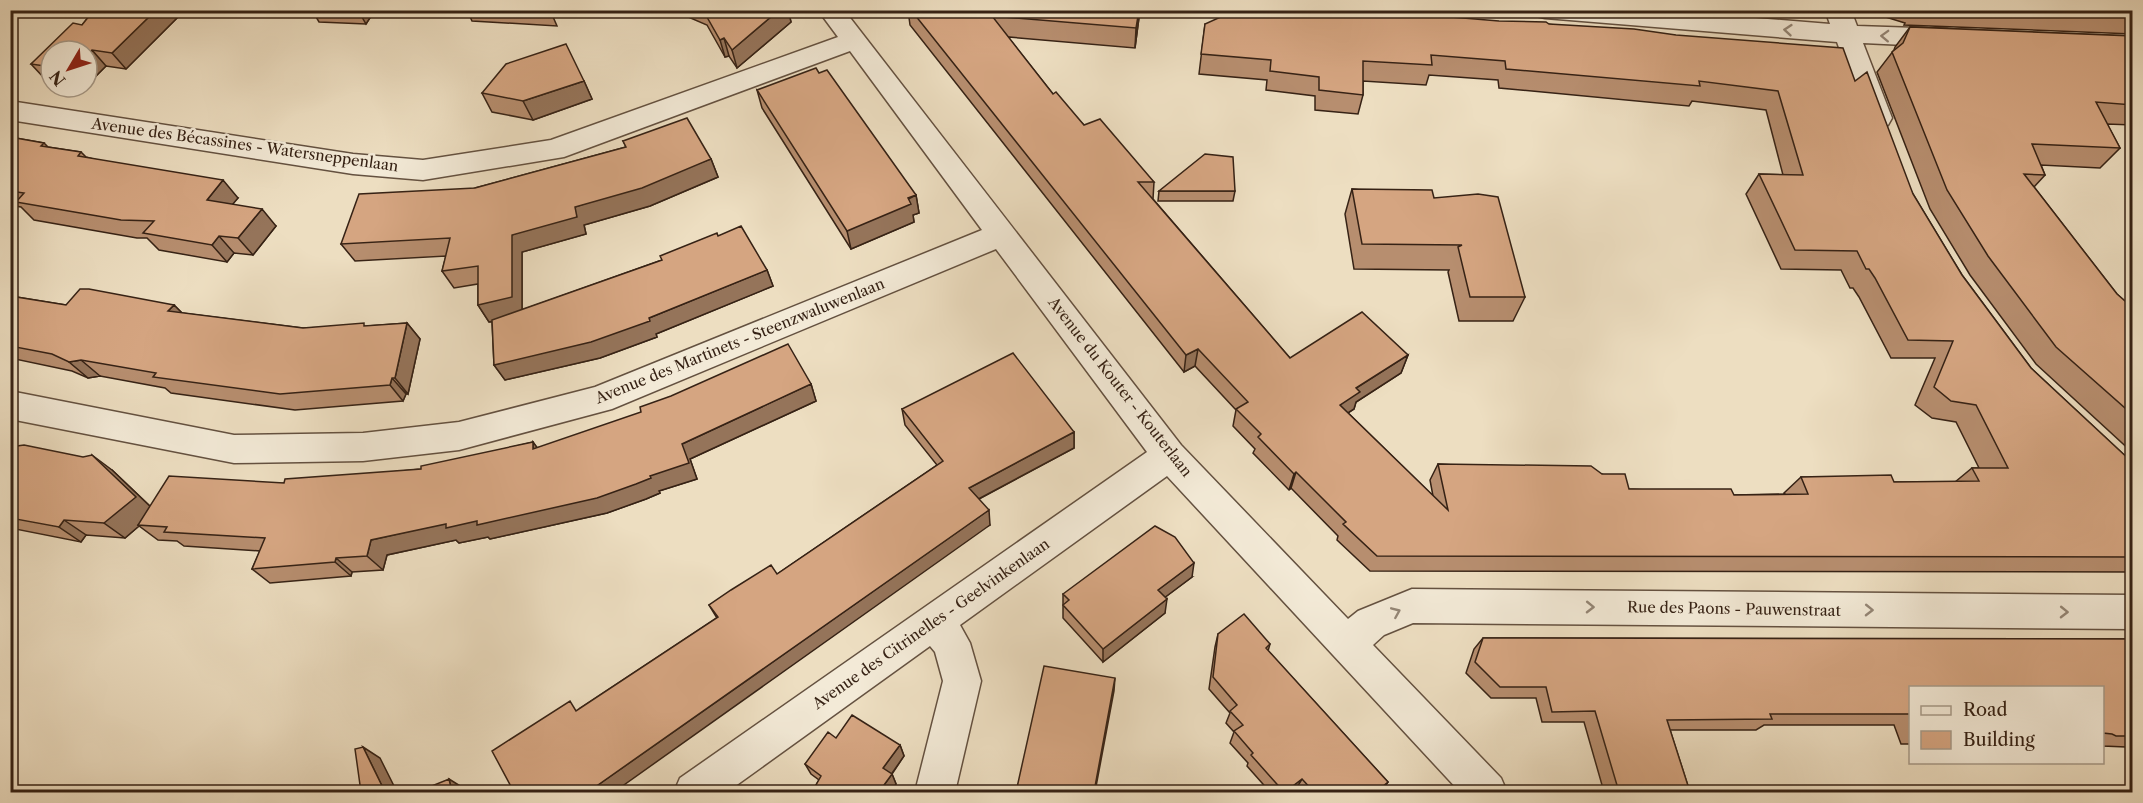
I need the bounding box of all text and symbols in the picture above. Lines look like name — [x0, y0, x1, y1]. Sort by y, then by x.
one-way arrow — [1784, 24, 1793, 37]
one-way arrow — [1881, 29, 1890, 42]
north arrow — [39, 39, 99, 99]
text: N — [45, 67, 69, 90]
street label: Avenue des Bécassines - Watersneppenlaan — [89, 113, 400, 176]
street label: Avenue des Martinets - Steenzwaluwenlaan — [592, 273, 888, 408]
street label: Avenue du Kouter - Kouterlaan — [1044, 292, 1197, 481]
street label: Avenue des Citrinelles - Geelvinkenlaan — [808, 534, 1053, 714]
street label: Rue des Paons - Pauwenstraat — [1627, 597, 1842, 620]
one-way arrow — [1585, 601, 1594, 613]
one-way arrow — [1864, 604, 1873, 616]
one-way arrow — [2059, 606, 2068, 618]
one-way arrow — [1390, 607, 1401, 619]
legend — [1909, 686, 2104, 764]
text: Road — [1963, 699, 2008, 721]
text: Building — [1963, 729, 2035, 751]

